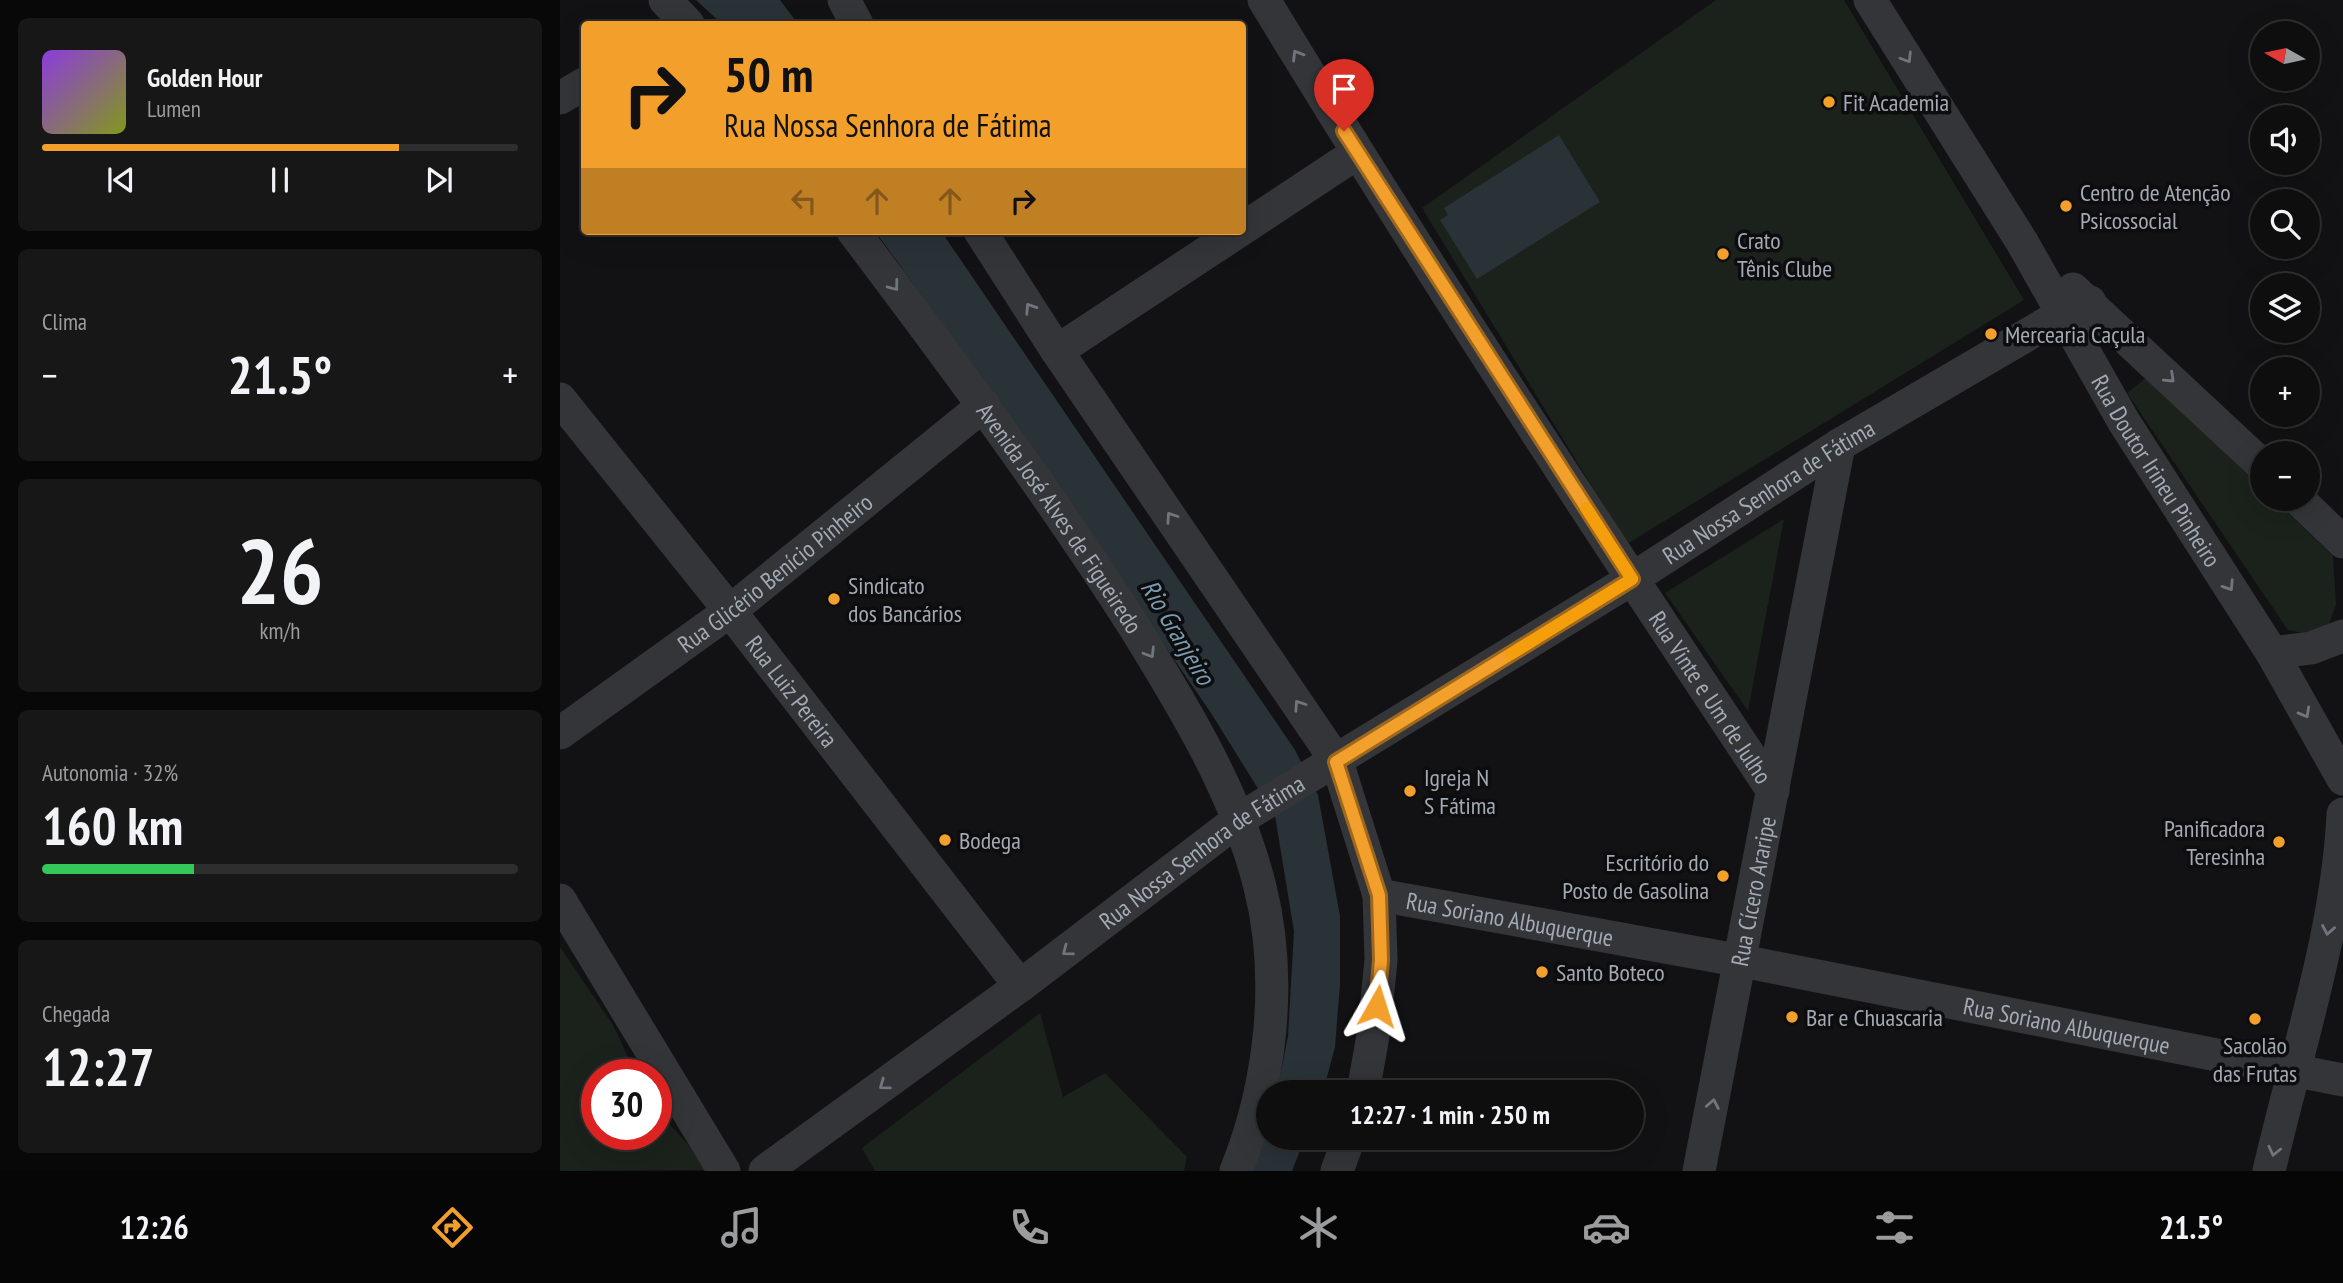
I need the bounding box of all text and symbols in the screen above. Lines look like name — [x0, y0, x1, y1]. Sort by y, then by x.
north arrow — [2250, 21, 2320, 91]
map controls — [2250, 21, 2320, 511]
text: 50 m — [724, 42, 813, 106]
icon: right — [609, 49, 700, 140]
one-way arrow — [1292, 49, 1305, 62]
one-way arrow — [1898, 50, 1911, 63]
pin — [1314, 59, 1374, 131]
text: Golden Hour — [147, 61, 262, 94]
icon: arrive — [1325, 70, 1363, 108]
place label: Fit Academia — [1843, 87, 1949, 118]
text: Lumen — [147, 94, 201, 123]
marker: Fit Academia — [1821, 94, 1837, 110]
text: Rua Nossa Senhora de Fátima — [724, 104, 1052, 146]
button: sound — [2250, 105, 2320, 175]
icon: previous — [102, 161, 140, 199]
icon: pause — [261, 161, 299, 199]
icon: next — [420, 161, 458, 199]
place label: Centro de Atenção Psicossocial — [2080, 177, 2231, 236]
icon: left — [785, 182, 823, 220]
icon: ahead — [858, 182, 896, 220]
icon: ahead — [931, 182, 969, 220]
icon: right — [1004, 182, 1042, 220]
button: search — [2250, 189, 2320, 259]
marker: Centro de Atenção Psicossocial — [2058, 198, 2074, 214]
place label: Crato Tênis Clube — [1737, 225, 1832, 284]
marker: Crato Tênis Clube — [1715, 246, 1731, 262]
button: layers — [2250, 273, 2320, 343]
one-way arrow — [886, 278, 899, 290]
one-way arrow — [1025, 303, 1038, 316]
text: Clima — [42, 307, 87, 336]
place label: Mercearia Caçula — [2005, 319, 2145, 350]
marker: Mercearia Caçula — [1983, 326, 1999, 342]
text: 21.5° — [228, 341, 332, 408]
text: − — [42, 350, 58, 399]
text: + — [502, 350, 518, 399]
button: + — [2250, 357, 2320, 427]
street label: Rua Doutor Irineu Pinheiro — [2085, 369, 2228, 573]
one-way arrow — [2162, 370, 2175, 383]
street label: Avenida José Alves de Figueiredo — [970, 397, 1150, 639]
street label: Rua Nossa Senhora de Fátima — [1656, 412, 1880, 571]
button: − — [2250, 441, 2320, 511]
street label: Rua Glicério Benício Pinheiro — [671, 486, 879, 659]
text: 26 — [237, 511, 324, 629]
one-way arrow — [1167, 512, 1179, 525]
place label: Sindicato dos Bancários — [848, 570, 962, 629]
water label: Rio Granjeiro — [1134, 573, 1223, 692]
one-way arrow — [2221, 579, 2234, 592]
marker: Sindicato dos Bancários — [826, 591, 842, 607]
street label: Rua Vinte e Um de Julho — [1642, 605, 1779, 789]
text: km/h — [260, 616, 300, 645]
street label: Rua Luiz Pereira — [739, 629, 845, 753]
one-way arrow — [1142, 646, 1155, 659]
one-way arrow — [1294, 700, 1307, 713]
one-way arrow — [2297, 705, 2310, 718]
text: Autonomia · 32% — [42, 758, 178, 787]
place label: Igreja N S Fátima — [1424, 762, 1496, 821]
street label: Rua Nossa Senhora de Fátima — [1093, 768, 1310, 936]
marker: Igreja N S Fátima — [1402, 783, 1418, 799]
text: 160 km — [42, 792, 183, 859]
place label: Panificadora Teresinha — [2164, 813, 2265, 872]
street label: Rua Cícero Araripe — [1723, 814, 1783, 969]
place label: Bodega — [959, 825, 1021, 856]
marker: Bodega — [937, 832, 953, 848]
marker: Panificadora Teresinha — [2271, 834, 2287, 850]
place label: Escritório do Posto de Gasolina — [1562, 847, 1709, 906]
marker: Escritório do Posto de Gasolina — [1715, 868, 1731, 884]
street label: Rua Soriano Albuquerque — [1404, 885, 1616, 953]
one-way arrow — [2321, 924, 2336, 936]
one-way arrow — [1062, 942, 1075, 955]
place label: Santo Boteco — [1556, 957, 1665, 988]
marker: Santo Boteco — [1534, 964, 1550, 980]
position arrow — [1340, 969, 1414, 1043]
street label: Rua Soriano Albuquerque — [1961, 990, 2173, 1061]
text: Chegada — [42, 999, 110, 1028]
place label: Bar e Chuascaria — [1806, 1002, 1943, 1033]
marker: Bar e Chuascaria — [1784, 1009, 1800, 1025]
marker: Sacolão das Frutas — [2247, 1011, 2263, 1027]
place label: Sacolão das Frutas — [2213, 1030, 2297, 1089]
text: 12:27 — [42, 1033, 154, 1100]
speed limit sign: 30 — [581, 1059, 672, 1150]
one-way arrow — [879, 1077, 892, 1089]
text: 12:27 · 1 min · 250 m — [1350, 1098, 1550, 1131]
one-way arrow — [1705, 1098, 1720, 1110]
one-way arrow — [2267, 1145, 2282, 1157]
icon: directions — [428, 1203, 477, 1252]
icon: music — [717, 1203, 766, 1252]
icon: phone — [1005, 1203, 1054, 1252]
icon: climate — [1294, 1203, 1343, 1252]
icon: car — [1582, 1203, 1631, 1252]
icon: filters — [1870, 1203, 1919, 1252]
text: 12:26 — [120, 1206, 189, 1248]
text: 21.5° — [2159, 1206, 2223, 1248]

